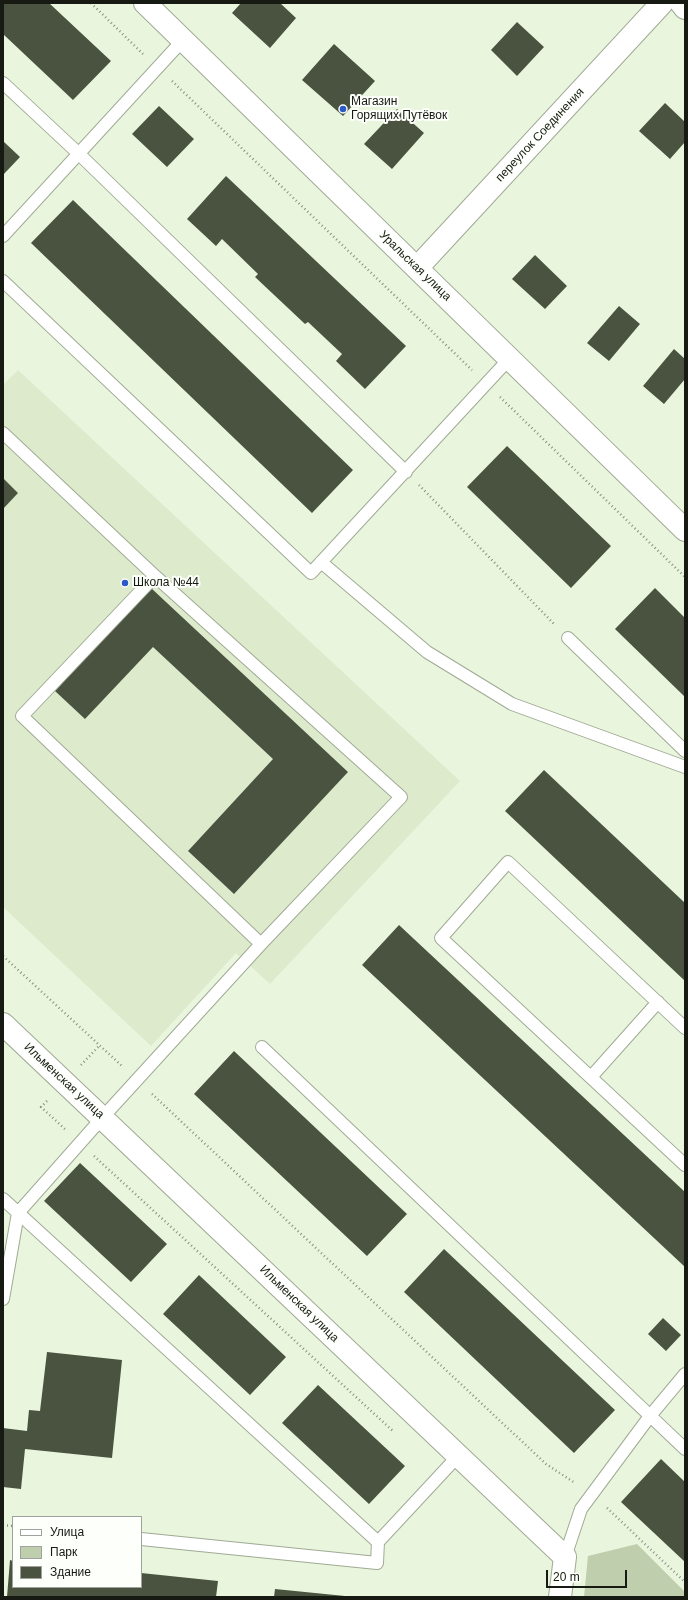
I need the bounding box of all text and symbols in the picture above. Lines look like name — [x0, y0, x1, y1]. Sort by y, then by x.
street label: переулок Соединения — [493, 85, 587, 185]
place label: Магазин Горящих Путёвок — [351, 95, 447, 123]
marker: Магазин Горящих Путёвок — [338, 104, 348, 114]
street label: Уральская улица — [376, 228, 454, 304]
place label: Школа №44 — [133, 576, 199, 590]
marker: Школа №44 — [120, 578, 130, 588]
street label: Ильменская улица — [21, 1040, 107, 1122]
street label: Ильменская улица — [256, 1263, 342, 1345]
legend — [12, 1516, 142, 1588]
text: Улица — [50, 1525, 84, 1539]
text: Парк — [50, 1545, 77, 1559]
scale bar — [548, 1562, 629, 1588]
text: Здание — [50, 1565, 91, 1579]
text: 20 m — [553, 1570, 580, 1584]

